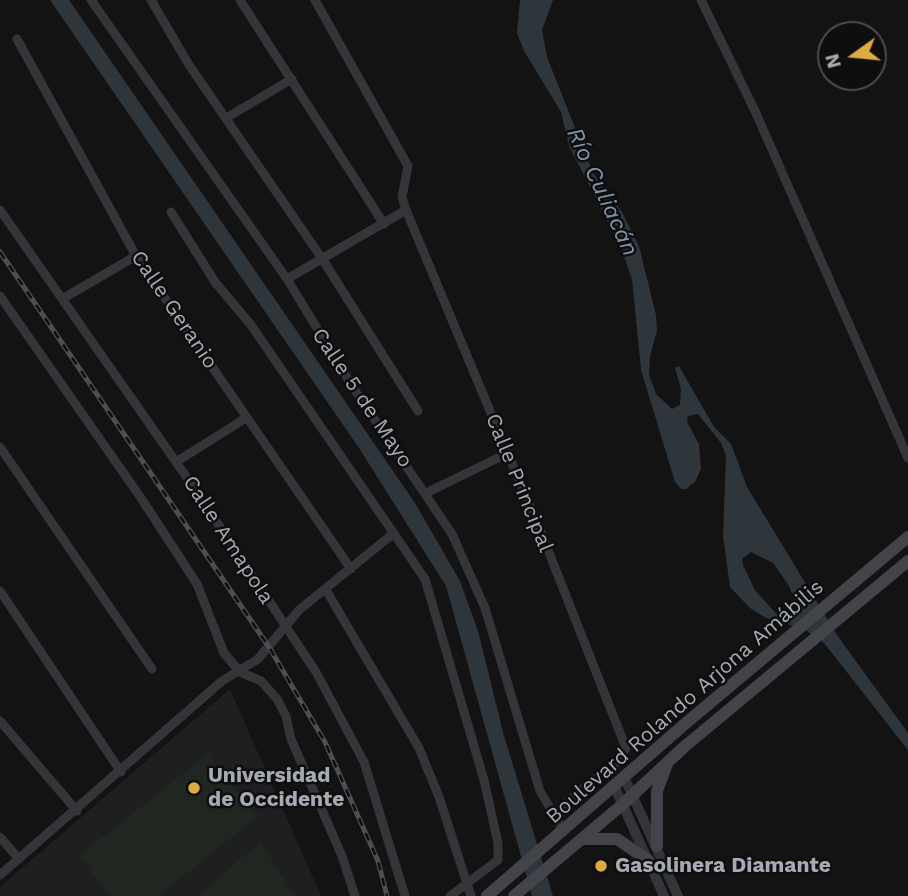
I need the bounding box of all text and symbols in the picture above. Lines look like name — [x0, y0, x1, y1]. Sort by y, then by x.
north arrow — [817, 21, 887, 91]
text: N — [820, 51, 846, 71]
water label: Río Culiacán — [560, 123, 644, 261]
street label: Calle Geranio — [125, 246, 223, 374]
street label: Calle 5 de Mayo — [306, 323, 418, 473]
street label: Calle Principal — [480, 410, 558, 556]
street label: Calle Amapola — [177, 471, 279, 609]
street label: Boulevard Rolando Arjona Amábilis — [541, 575, 829, 829]
place label: Universidad de Occidente — [208, 763, 344, 813]
marker: Universidad de Occidente — [186, 780, 202, 796]
place label: Gasolinera Diamante — [615, 853, 831, 879]
marker: Gasolinera Diamante — [593, 858, 609, 874]

